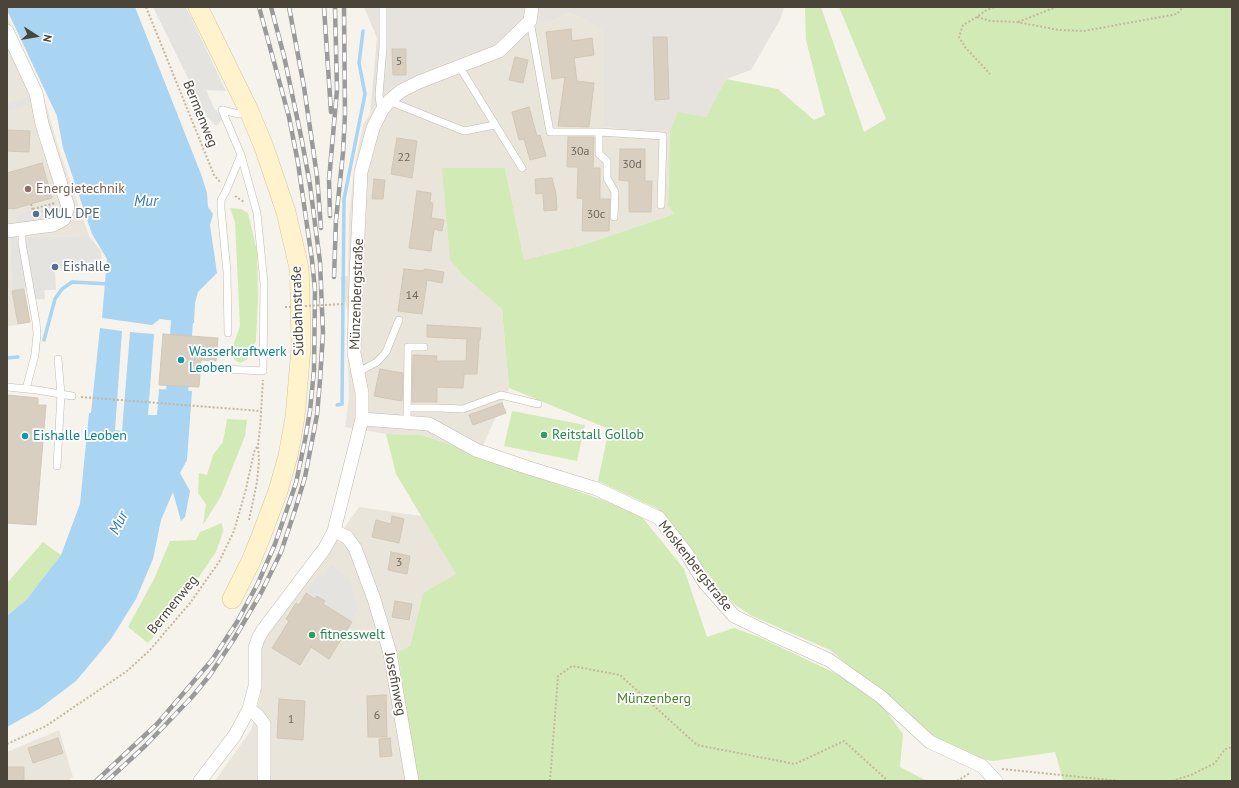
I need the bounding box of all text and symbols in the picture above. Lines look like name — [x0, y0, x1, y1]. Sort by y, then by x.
north arrow — [16, 16, 56, 56]
text: N — [40, 33, 55, 43]
house number: 5 — [396, 55, 402, 69]
street label: Bermenweg — [179, 78, 221, 150]
house number: 30a — [570, 145, 590, 159]
house number: 22 — [397, 151, 411, 165]
house number: 30d — [622, 158, 642, 172]
place label: Energietechnik — [36, 181, 125, 197]
marker: Energietechnik — [23, 184, 33, 194]
water label: Mur — [134, 193, 158, 211]
place label: MUL DPE — [44, 206, 100, 222]
house number: 30c — [587, 208, 605, 222]
marker: MUL DPE — [31, 209, 41, 219]
street label: Münzenbergstraße — [347, 238, 367, 350]
place label: Eishalle — [63, 259, 110, 275]
marker: Eishalle — [50, 262, 60, 272]
street label: Südbahnstraße — [288, 266, 308, 356]
house number: 14 — [405, 289, 419, 303]
place label: Wasserkraftwerk Leoben — [189, 344, 287, 376]
marker: Wasserkraftwerk Leoben — [176, 355, 186, 365]
place label: Reitstall Gollob — [552, 427, 644, 443]
place label: Eishalle Leoben — [33, 428, 127, 444]
marker: Reitstall Gollob — [539, 430, 549, 440]
marker: Eishalle Leoben — [20, 431, 30, 441]
water label: Mur — [106, 508, 132, 538]
street label: Moskenbergstraße — [654, 517, 736, 615]
house number: 3 — [396, 556, 402, 570]
street label: Bermenweg — [144, 572, 202, 638]
place label: fitnesswelt — [320, 627, 385, 643]
marker: fitnesswelt — [307, 630, 317, 640]
street label: Josefinweg — [381, 651, 409, 717]
park label: Münzenberg — [617, 691, 691, 707]
house number: 6 — [374, 709, 380, 723]
house number: 1 — [288, 713, 294, 727]

